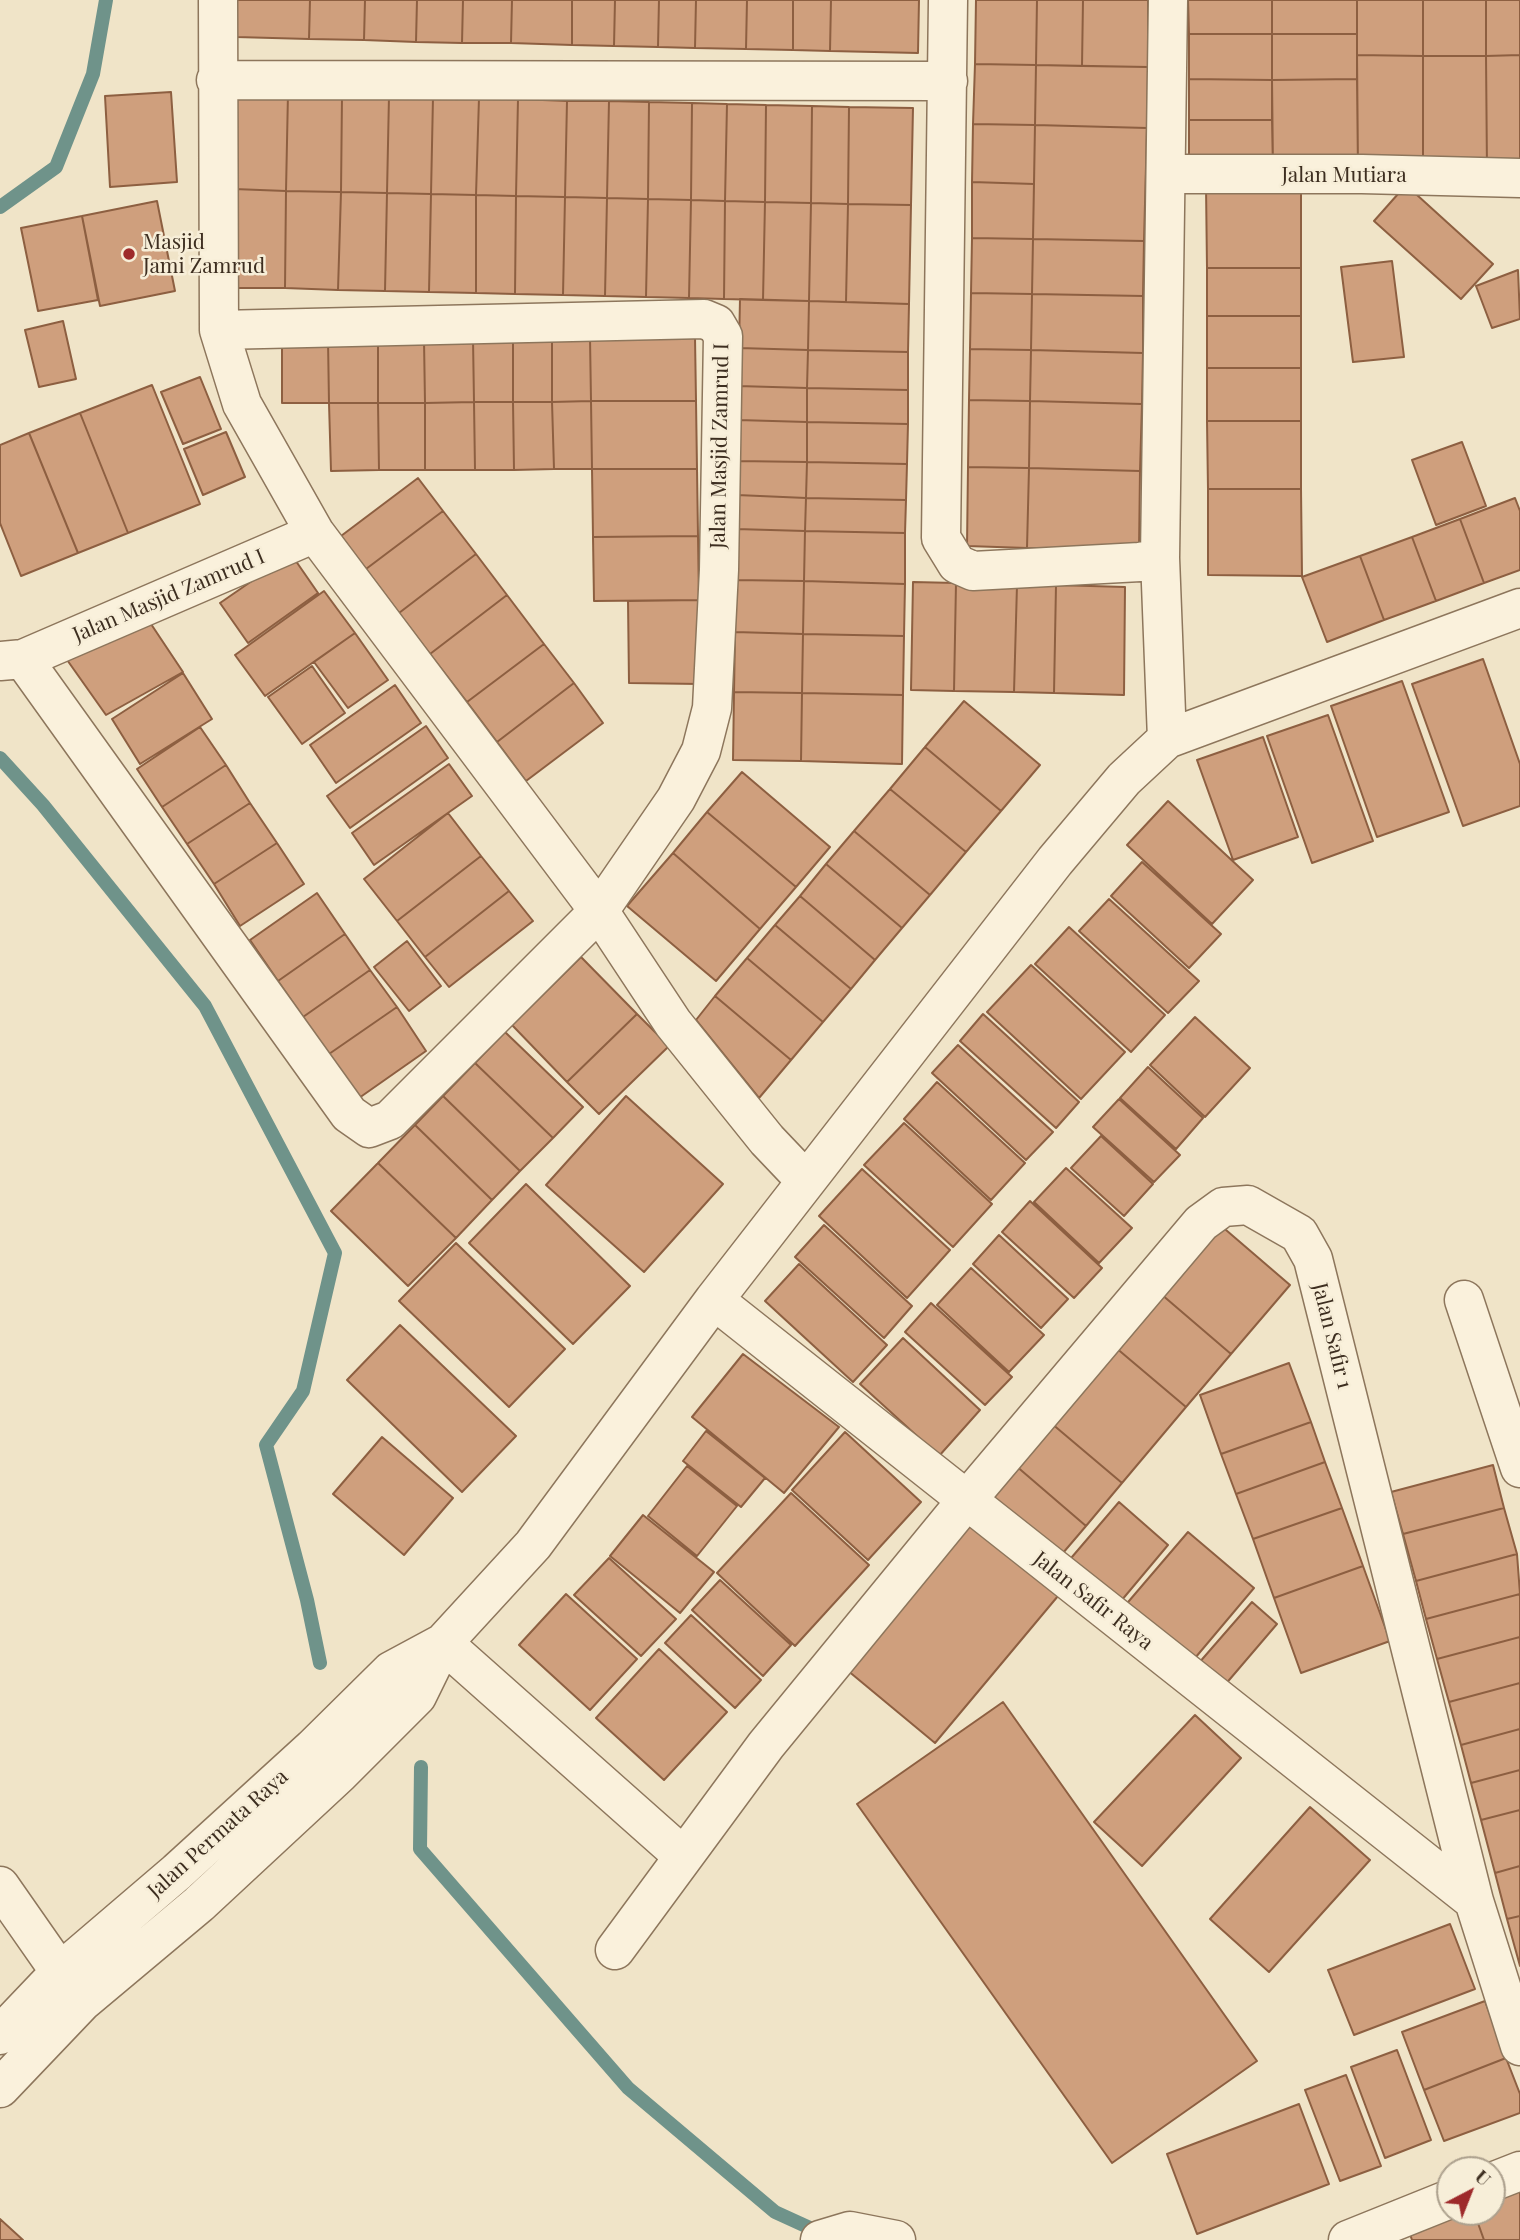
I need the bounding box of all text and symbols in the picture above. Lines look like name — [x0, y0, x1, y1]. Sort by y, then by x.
street label: Jalan Mutiara — [1281, 162, 1407, 188]
place label: Masjid Jami Zamrud — [143, 229, 265, 279]
marker: Masjid Jami Zamrud — [121, 246, 137, 262]
street label: Jalan Masjid Zamrud I — [706, 343, 734, 549]
street label: Jalan Masjid Zamrud I — [69, 544, 269, 648]
street label: Jalan Safir 1 — [1307, 1280, 1357, 1392]
street label: Jalan Safir Raya — [1028, 1546, 1158, 1656]
street label: Jalan Permata Raya — [143, 1764, 293, 1904]
north arrow — [1436, 2156, 1506, 2226]
text: U — [1470, 2163, 1497, 2191]

